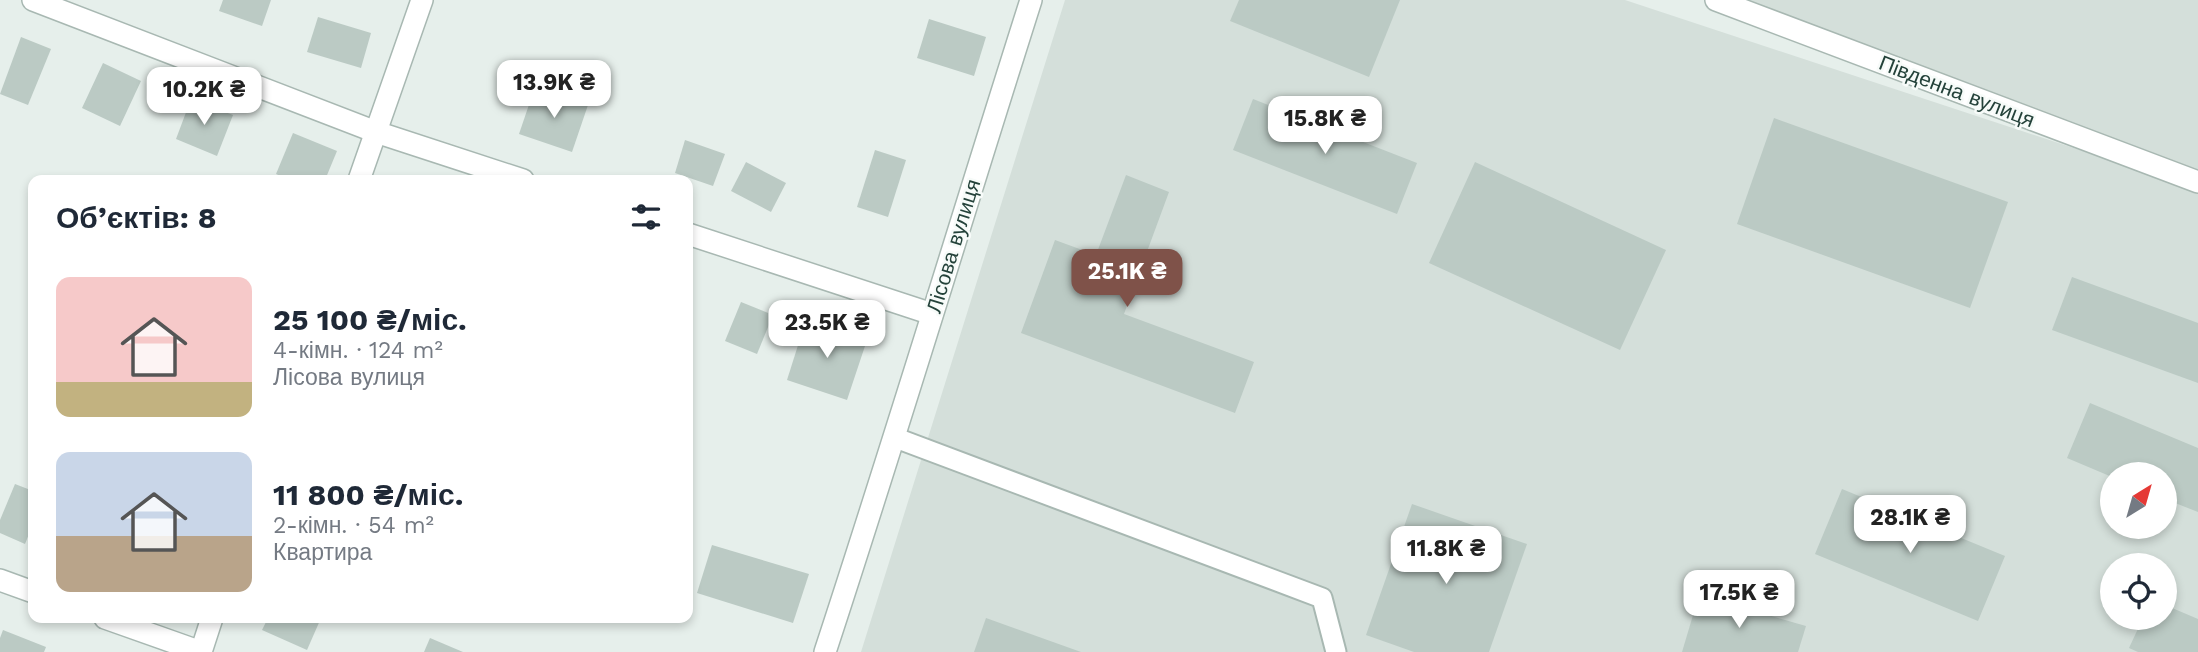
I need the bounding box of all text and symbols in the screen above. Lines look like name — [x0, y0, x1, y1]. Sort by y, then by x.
street label: Південна вулиця — [1876, 50, 2038, 132]
pin: 13.9K ₴ — [489, 60, 619, 120]
pin: 10.2K ₴ — [139, 68, 269, 127]
text: 13.9K ₴ — [513, 69, 595, 96]
text: 10.2K ₴ — [163, 76, 245, 103]
pin: 15.8K ₴ — [1260, 96, 1390, 156]
text: 15.8K ₴ — [1284, 105, 1366, 132]
street label: Лісова вулиця — [921, 176, 985, 316]
icon: filters — [627, 198, 665, 236]
text: Об’єктів: 8 — [56, 200, 217, 235]
pin: 25.1K ₴ — [1062, 250, 1192, 309]
text: 25.1K ₴ — [1087, 258, 1167, 285]
pin: 23.5K ₴ — [762, 300, 892, 360]
text: 25 100 ₴/міс. — [273, 302, 467, 337]
icon: home — [112, 305, 196, 389]
text: 23.5K ₴ — [784, 309, 870, 336]
text: 4-кімн. · 124 m² — [273, 337, 443, 364]
text: Лісова вулиця — [273, 364, 425, 391]
north arrow — [2100, 462, 2177, 539]
map controls — [2100, 462, 2177, 630]
text: 11 800 ₴/міс. — [273, 477, 463, 512]
icon: home — [112, 480, 196, 564]
pin: 28.1K ₴ — [1845, 496, 1975, 555]
text: 28.1K ₴ — [1870, 504, 1950, 531]
text: 2-кімн. · 54 m² — [273, 512, 434, 539]
pin: 11.8K ₴ — [1381, 526, 1511, 586]
text: 11.8K ₴ — [1407, 535, 1485, 562]
text: Квартира — [273, 539, 372, 566]
button: locate — [2100, 553, 2177, 630]
pin: 17.5K ₴ — [1674, 570, 1804, 630]
text: 17.5K ₴ — [1700, 579, 1778, 606]

